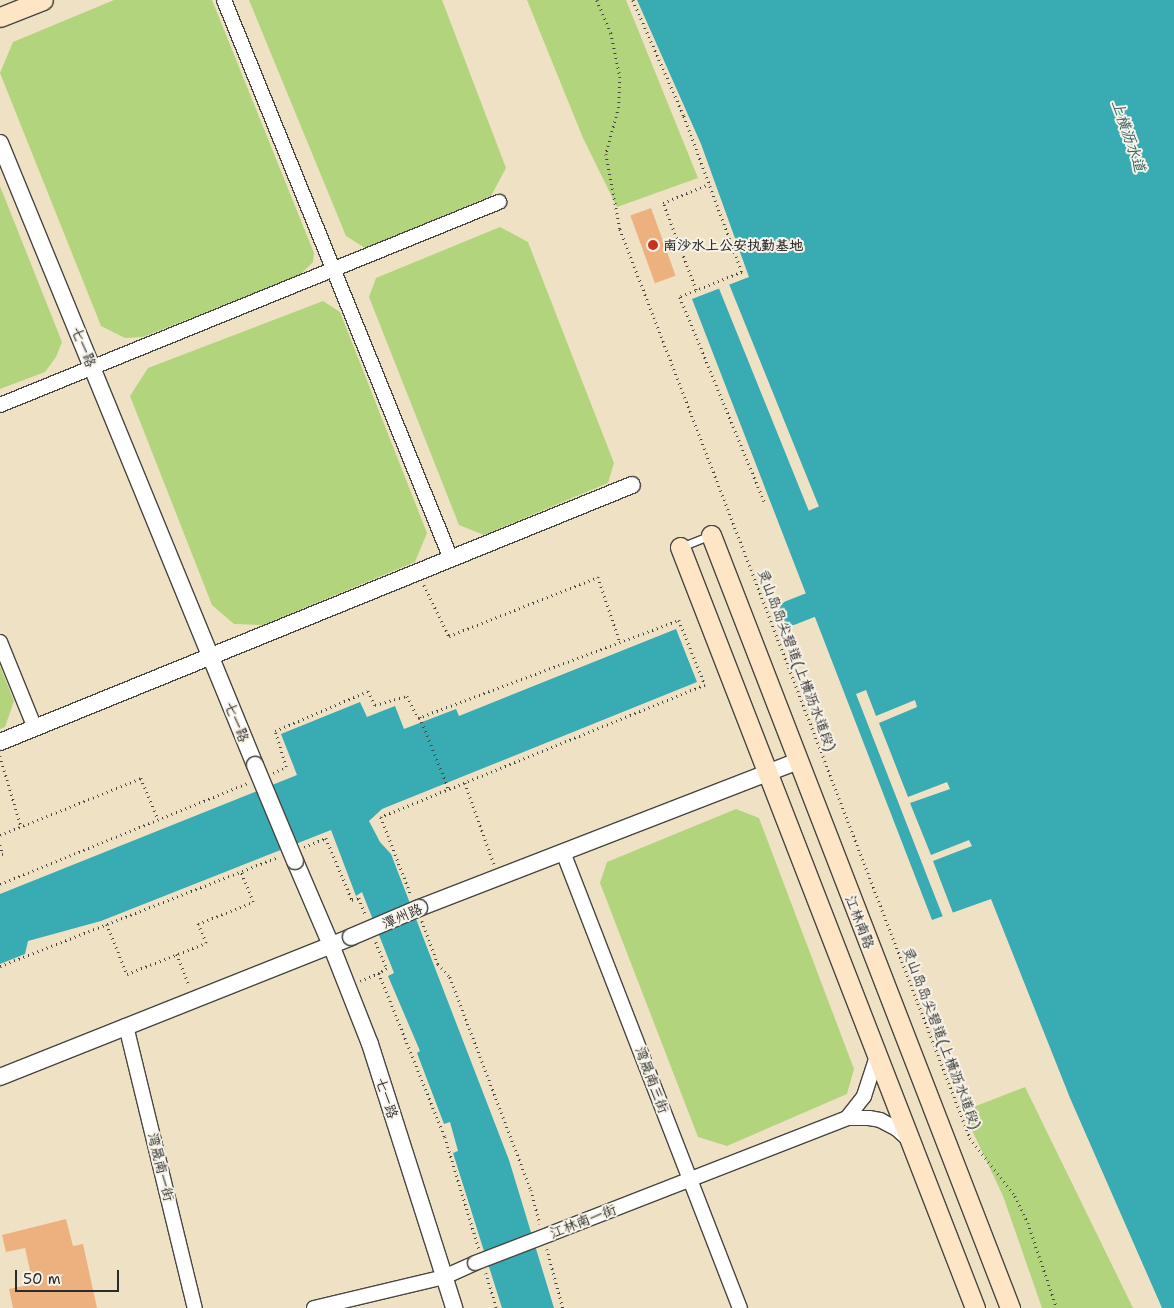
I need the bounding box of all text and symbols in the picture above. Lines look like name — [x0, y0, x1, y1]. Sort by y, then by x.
water label: 上横沥水道 — [1107, 98, 1149, 174]
place label: 南沙水上公安执勤基地 — [663, 237, 803, 253]
marker: 南沙水上公安执勤基地 — [647, 239, 659, 251]
street label: 七一路 — [68, 324, 100, 370]
street label: 灵山岛岛尖碧道(上横沥水道段) — [754, 567, 840, 753]
street label: 七一路 — [221, 699, 253, 745]
street label: 江林南路 — [842, 893, 878, 951]
street label: 潭州路 — [379, 900, 425, 932]
street label: 灵山岛岛尖碧道(上横沥水道段) — [899, 945, 985, 1131]
street label: 湾晟南三街 — [632, 1044, 672, 1116]
street label: 七一路 — [373, 1075, 401, 1121]
street label: 湾晟南一街 — [144, 1131, 178, 1203]
street label: 江林南一街 — [547, 1201, 619, 1241]
scale bar — [18, 1260, 121, 1292]
text: 50 m — [23, 1269, 61, 1289]

